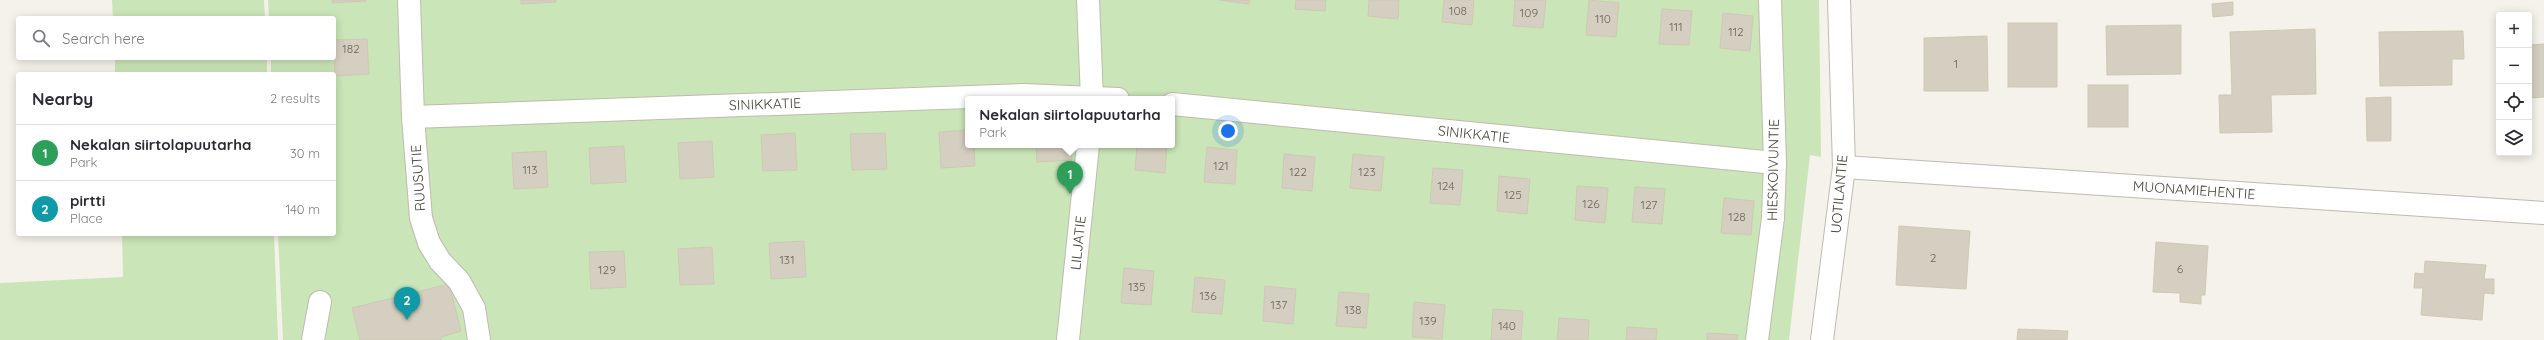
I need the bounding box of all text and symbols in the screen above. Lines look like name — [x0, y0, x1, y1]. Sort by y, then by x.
house number: 108 — [1449, 3, 1467, 18]
house number: 109 — [1520, 5, 1538, 20]
house number: 110 — [1595, 11, 1611, 26]
map controls — [2496, 12, 2532, 156]
button: + — [2496, 12, 2532, 48]
search box — [16, 16, 336, 60]
house number: 111 — [1669, 19, 1683, 34]
house number: 112 — [1728, 24, 1744, 39]
icon: search — [30, 27, 52, 49]
text: Search here — [62, 29, 145, 48]
house number: 182 — [342, 41, 360, 56]
button: − — [2496, 48, 2532, 84]
house number: 1 — [1954, 56, 1958, 71]
button: locate — [2496, 84, 2532, 120]
text: Nearby — [32, 88, 93, 109]
text: 2 results — [270, 90, 320, 106]
street label: SINIKKATIE — [729, 94, 801, 114]
popup — [965, 96, 1175, 148]
text: Nekalan siirtolapuutarha — [979, 105, 1161, 124]
street label: HIESKOIVUNTIE — [1763, 119, 1783, 221]
button: layers — [2496, 120, 2532, 156]
your location — [1218, 121, 1238, 141]
street label: SINIKKATIE — [1437, 121, 1511, 147]
text: Park — [979, 124, 1007, 140]
text: Nekalan siirtolapuutarha — [70, 135, 251, 154]
street label: RUUSUTIE — [407, 144, 429, 212]
text: 1 — [42, 145, 48, 161]
text: 30 m — [290, 145, 320, 161]
text: Park — [70, 154, 98, 170]
street label: UOTILANTIE — [1827, 154, 1851, 234]
house number: 121 — [1213, 158, 1229, 173]
pin: 1 — [1057, 161, 1083, 194]
house number: 113 — [522, 162, 538, 177]
house number: 122 — [1289, 164, 1307, 179]
house number: 123 — [1358, 164, 1376, 179]
street label: MUONAMIEHENTIE — [2132, 177, 2256, 203]
house number: 124 — [1437, 178, 1455, 193]
house number: 125 — [1504, 187, 1522, 202]
text: pirtti — [70, 191, 105, 210]
house number: 126 — [1582, 196, 1600, 211]
house number: 127 — [1640, 197, 1658, 212]
text: 2 — [41, 201, 49, 217]
text: 140 m — [285, 201, 320, 217]
house number: 128 — [1728, 209, 1746, 224]
text: Place — [70, 210, 103, 226]
street label: LILJATIE — [1066, 215, 1090, 271]
house number: 2 — [1930, 250, 1937, 265]
house number: 131 — [779, 252, 795, 267]
house number: 6 — [2177, 261, 2184, 276]
house number: 129 — [598, 262, 616, 277]
house number: 135 — [1128, 279, 1146, 294]
pin: 2 — [394, 287, 420, 320]
house number: 136 — [1199, 288, 1217, 303]
house number: 137 — [1271, 297, 1287, 312]
house number: 138 — [1344, 302, 1362, 317]
house number: 139 — [1419, 313, 1437, 328]
house number: 140 — [1498, 318, 1516, 333]

